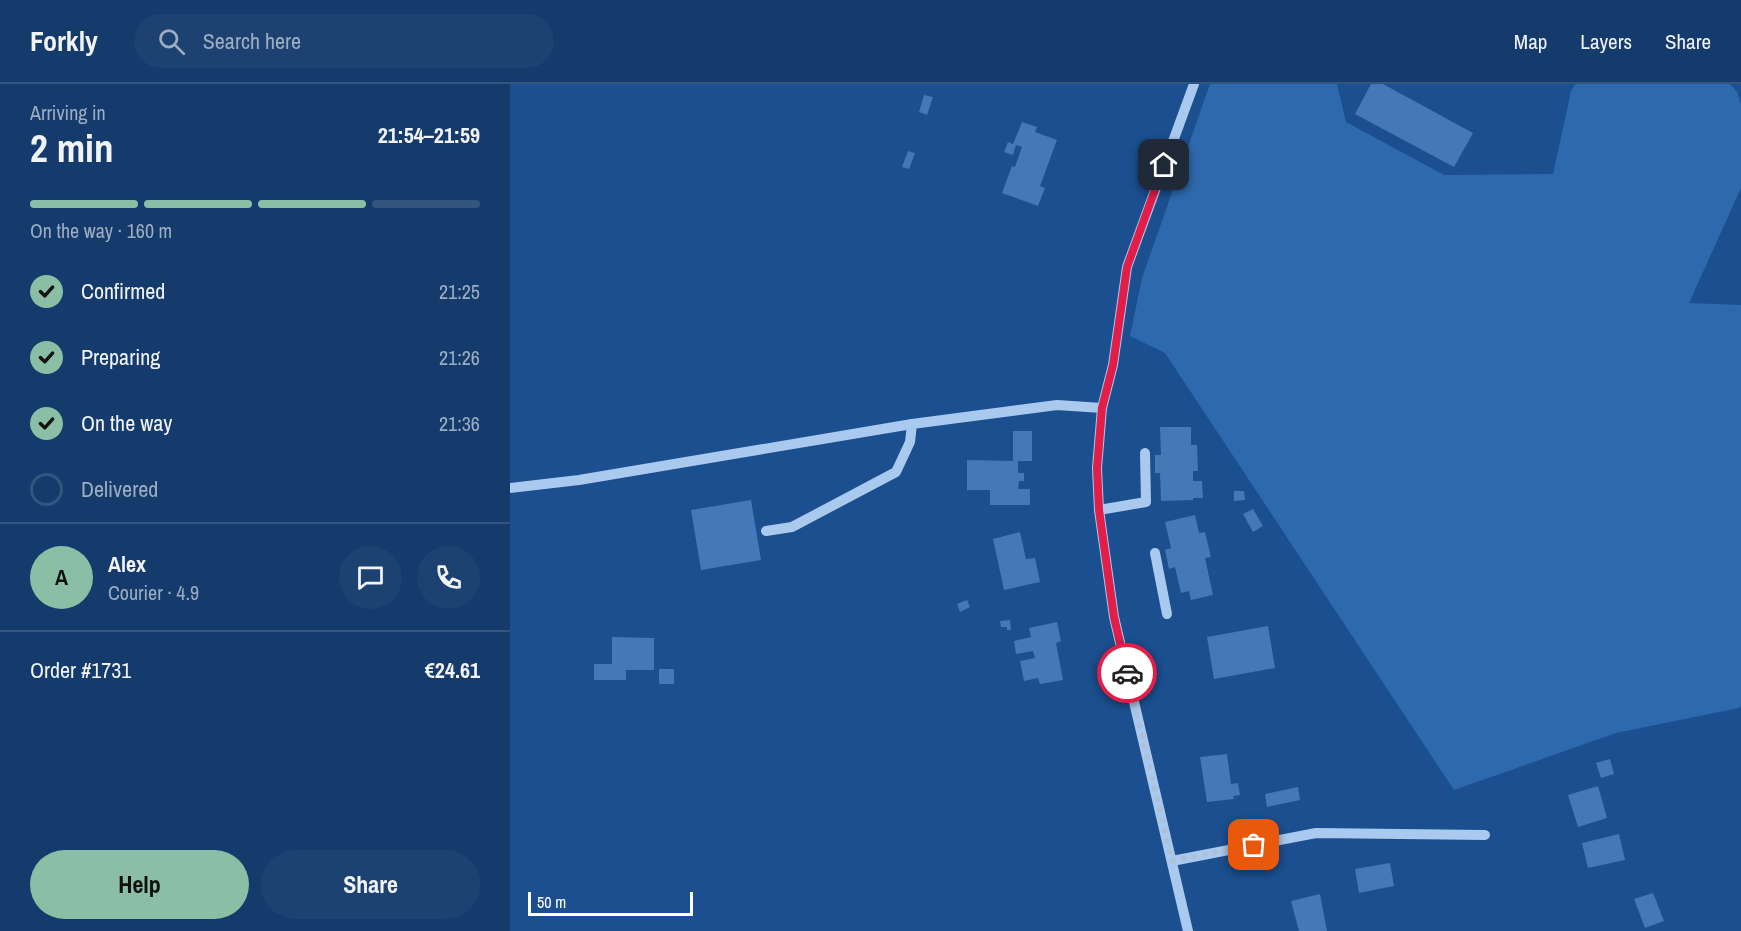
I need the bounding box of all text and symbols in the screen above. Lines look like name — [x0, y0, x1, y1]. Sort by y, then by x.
search box — [134, 14, 554, 68]
text: Forkly — [30, 22, 98, 60]
icon: search — [155, 25, 188, 58]
text: Search here — [203, 26, 301, 56]
text: Map — [1514, 27, 1547, 56]
text: Layers — [1580, 27, 1632, 56]
text: Share — [1665, 27, 1711, 56]
text: Arriving in — [30, 99, 106, 126]
text: 21:54–21:59 — [378, 120, 480, 150]
text: 2 min — [30, 122, 114, 174]
pin — [1138, 139, 1189, 190]
icon: home — [1147, 148, 1180, 181]
text: On the way · 160 m — [30, 217, 172, 244]
icon: check — [30, 275, 63, 308]
text: Confirmed — [81, 276, 165, 306]
text: 21:25 — [439, 278, 480, 305]
icon: check — [30, 341, 63, 374]
text: Preparing — [81, 342, 160, 372]
text: 21:26 — [439, 344, 480, 371]
icon: check — [30, 407, 63, 440]
text: On the way — [81, 408, 172, 438]
text: 21:36 — [439, 410, 480, 437]
text: Delivered — [81, 474, 158, 504]
button: chat — [339, 546, 402, 609]
button: phone — [417, 546, 480, 609]
text: Alex — [108, 549, 146, 579]
text: A — [55, 562, 68, 592]
text: Courier · 4.9 — [108, 579, 199, 606]
courier — [1097, 643, 1157, 703]
text: Order #1731 — [30, 655, 131, 685]
text: €24.61 — [425, 655, 480, 685]
icon: car — [1111, 657, 1144, 690]
pin — [1228, 819, 1279, 870]
icon: bag — [1237, 828, 1270, 861]
button: Help — [30, 850, 249, 919]
button: Share — [261, 850, 480, 919]
scale bar — [528, 889, 693, 916]
text: 50 m — [537, 891, 566, 913]

